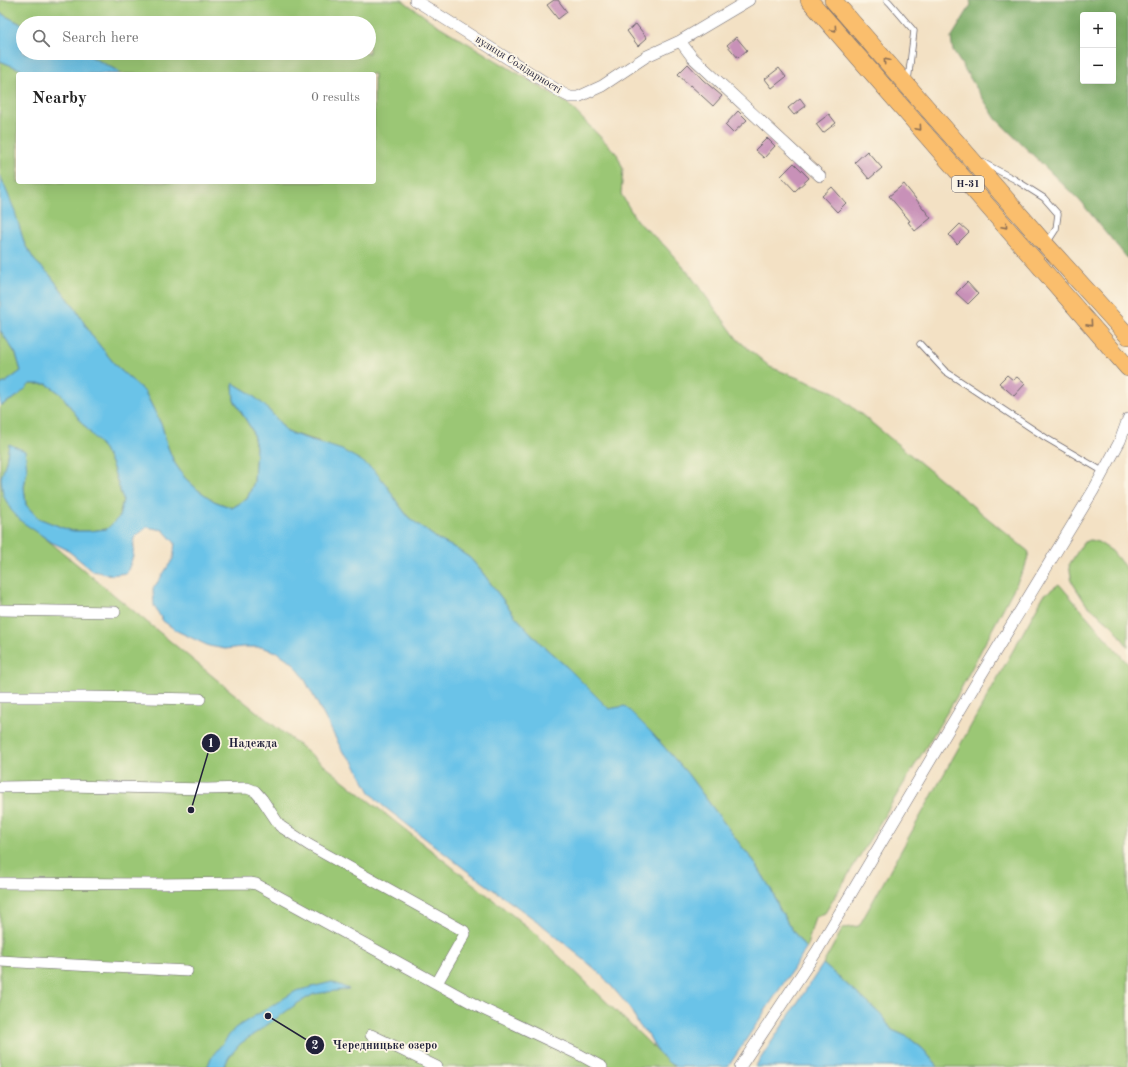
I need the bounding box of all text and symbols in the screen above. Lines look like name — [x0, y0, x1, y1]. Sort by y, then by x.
map controls — [1080, 12, 1116, 84]
button: + — [1080, 12, 1116, 48]
search box — [16, 16, 376, 60]
one-way arrow — [830, 25, 837, 32]
icon: search — [30, 27, 52, 49]
text: Search here — [62, 31, 139, 46]
street label: вулиця Солідарності — [473, 34, 563, 96]
button: − — [1080, 48, 1116, 84]
one-way arrow — [884, 58, 891, 66]
text: Nearby — [32, 90, 87, 107]
text: 0 results — [311, 91, 360, 104]
one-way arrow — [915, 123, 922, 130]
road number: Н-31 — [952, 176, 984, 192]
one-way arrow — [1000, 221, 1007, 229]
one-way arrow — [1085, 320, 1092, 327]
callout: Надежда — [201, 731, 285, 755]
text: 1 — [208, 738, 214, 750]
text: Надежда — [229, 738, 277, 750]
callout: Чередницьке озеро — [305, 1033, 446, 1057]
text: 2 — [312, 1040, 319, 1052]
text: Чередницьке озеро — [333, 1040, 437, 1052]

